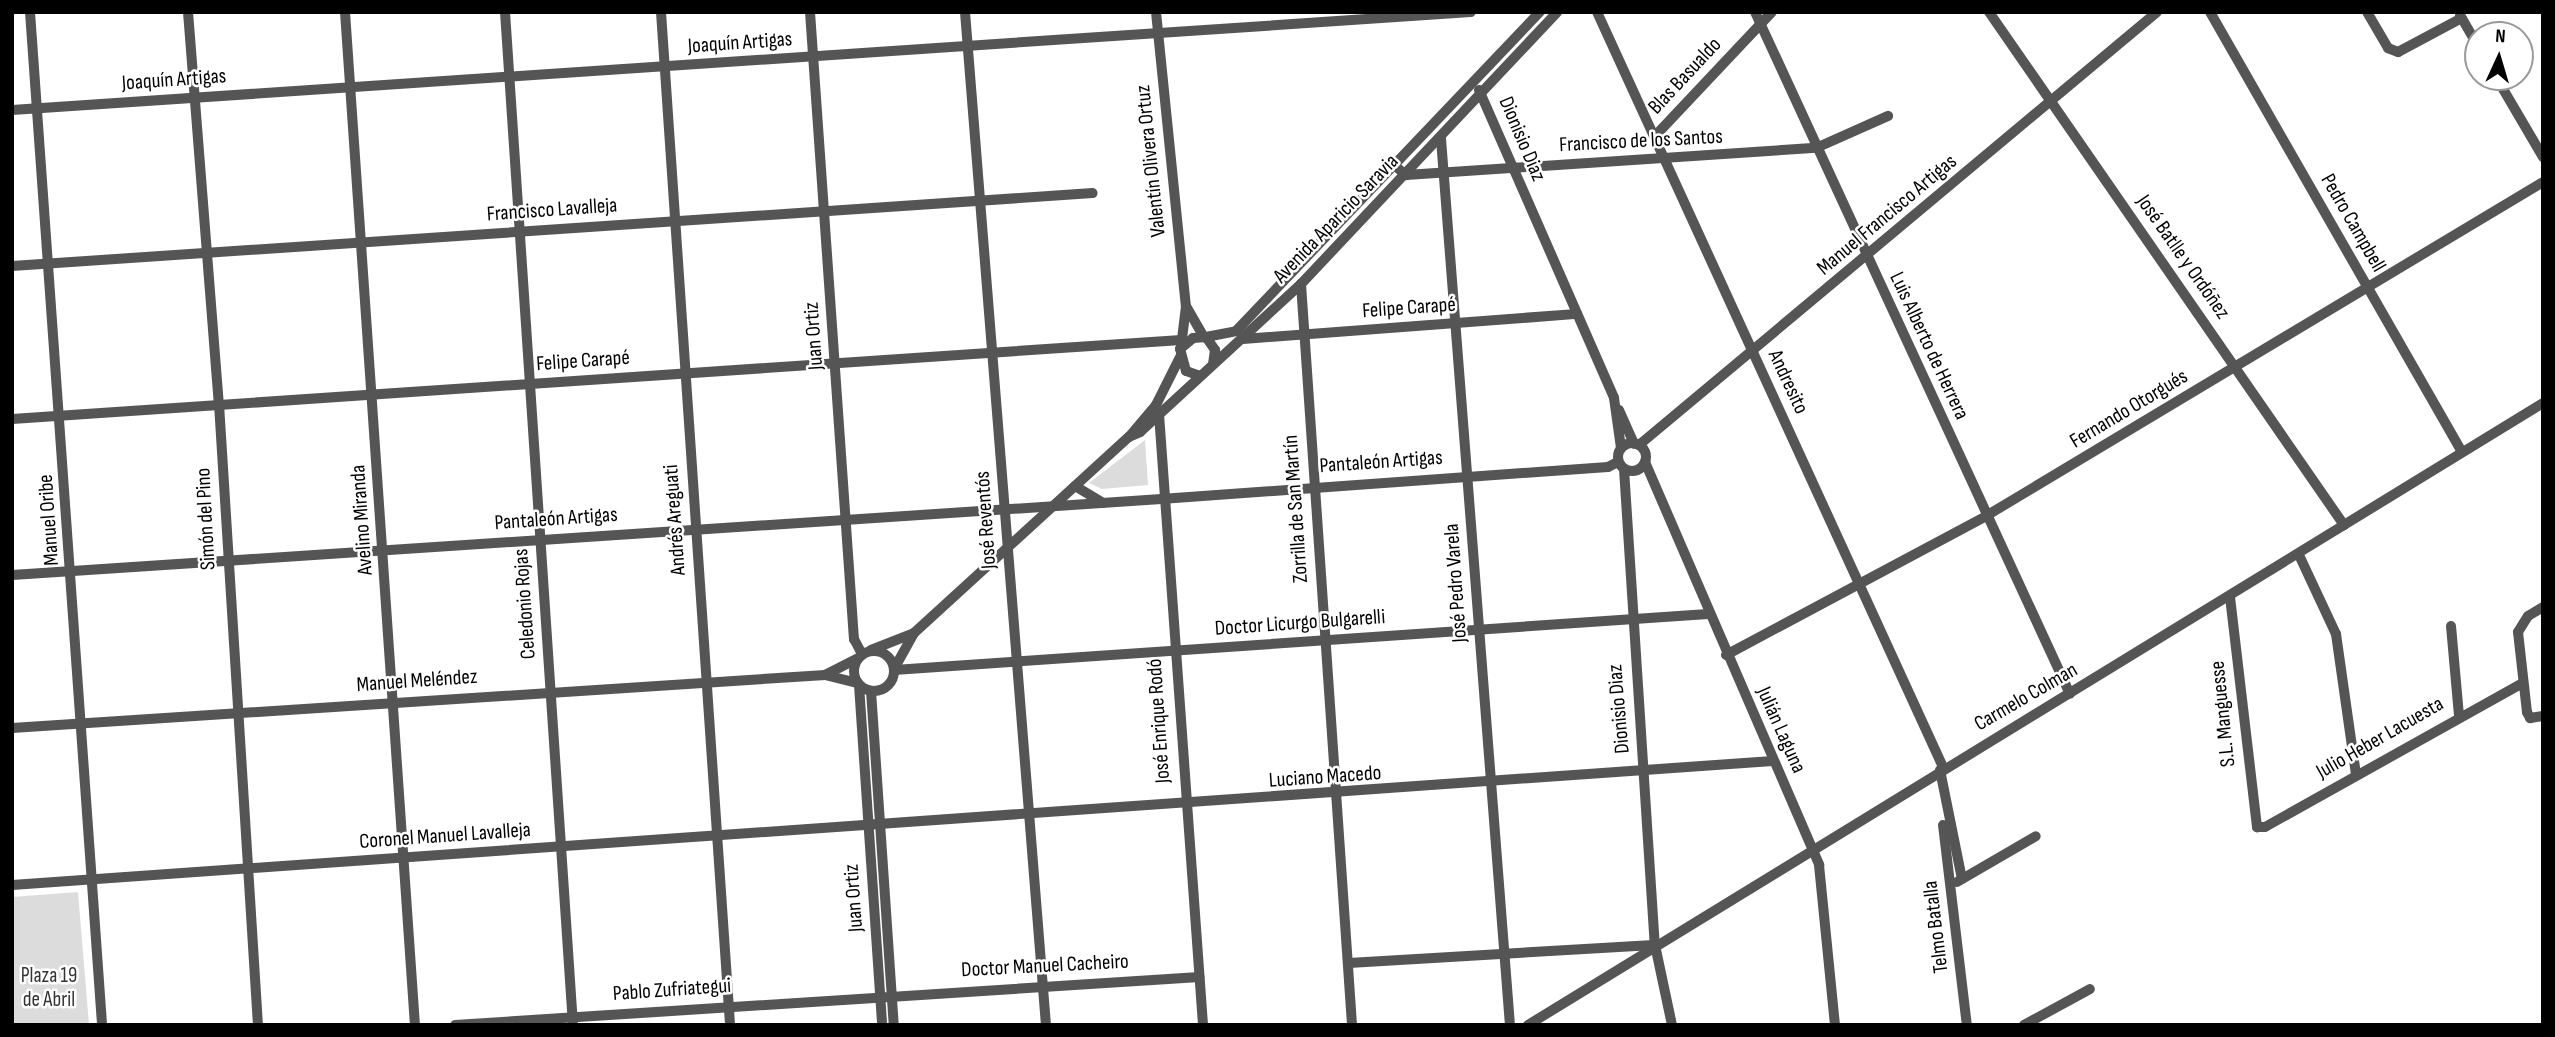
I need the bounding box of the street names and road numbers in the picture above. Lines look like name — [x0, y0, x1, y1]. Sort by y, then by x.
street label: Joaquín Artigas — [687, 27, 793, 59]
street label: Blas Basualdo — [1643, 32, 1727, 120]
street label: Joaquín Artigas — [121, 64, 227, 96]
street label: Valentín Olivera Ortuz — [1130, 84, 1172, 238]
street label: Dionisio Diaz — [1493, 93, 1551, 185]
street label: Francisco de los Santos — [1559, 124, 1723, 158]
street label: Avenida Aparicio Saravia — [1268, 149, 1404, 289]
street label: Manuel Francisco Artigas — [1812, 149, 1962, 281]
street label: Pedro Campbell — [2315, 170, 2391, 276]
street label: José Batlle y Ordóñez — [2131, 190, 2235, 324]
street label: Francisco Lavalleja — [486, 193, 618, 227]
street label: Luis Alberto de Herrera — [1884, 268, 1974, 424]
street label: Felipe Carapé — [1361, 292, 1457, 324]
street label: Juan Ortiz — [799, 301, 829, 371]
street label: Felipe Carapé — [535, 345, 631, 377]
street label: Andresito — [1762, 346, 1814, 418]
street label: Fernando Otorgués — [2066, 364, 2192, 454]
street label: Zorrilla de San Martín — [1278, 434, 1314, 584]
street label: Pantaleón Artigas — [1319, 445, 1443, 479]
street label: Avelino Miranda — [346, 464, 378, 576]
street label: Andrés Areguati — [659, 464, 691, 576]
street label: Simón del Pino — [191, 467, 221, 571]
street label: José Reventós — [970, 470, 1002, 570]
street label: Manuel Oribe — [33, 474, 65, 566]
street label: Pantaleón Artigas — [494, 502, 618, 536]
street label: José Pedro Varela — [1439, 523, 1473, 643]
street label: Celedonio Rojas — [509, 548, 541, 660]
street label: Doctor Licurgo Bulgarelli — [1214, 604, 1386, 642]
street label: Carmelo Colman — [1970, 657, 2082, 737]
street label: José Enrique Rodó — [1142, 658, 1176, 784]
street label: S.L. Manguesse — [2205, 660, 2241, 768]
street label: Dionisio Diaz — [1603, 663, 1635, 755]
street label: Manuel Meléndez — [356, 664, 478, 698]
street label: Julián Laguna — [1751, 683, 1811, 777]
street label: Julio Heber Lacuesta — [2312, 691, 2448, 785]
street label: Luciano Macedo — [1268, 760, 1382, 794]
street label: Coronel Manuel Lavalleja — [359, 817, 531, 855]
street label: Juan Ortiz — [839, 863, 869, 933]
street label: Telmo Batalla — [1918, 879, 1954, 975]
street label: Doctor Manuel Cacheiro — [961, 949, 1129, 983]
street label: Pablo Zufriategui — [612, 973, 732, 1007]

